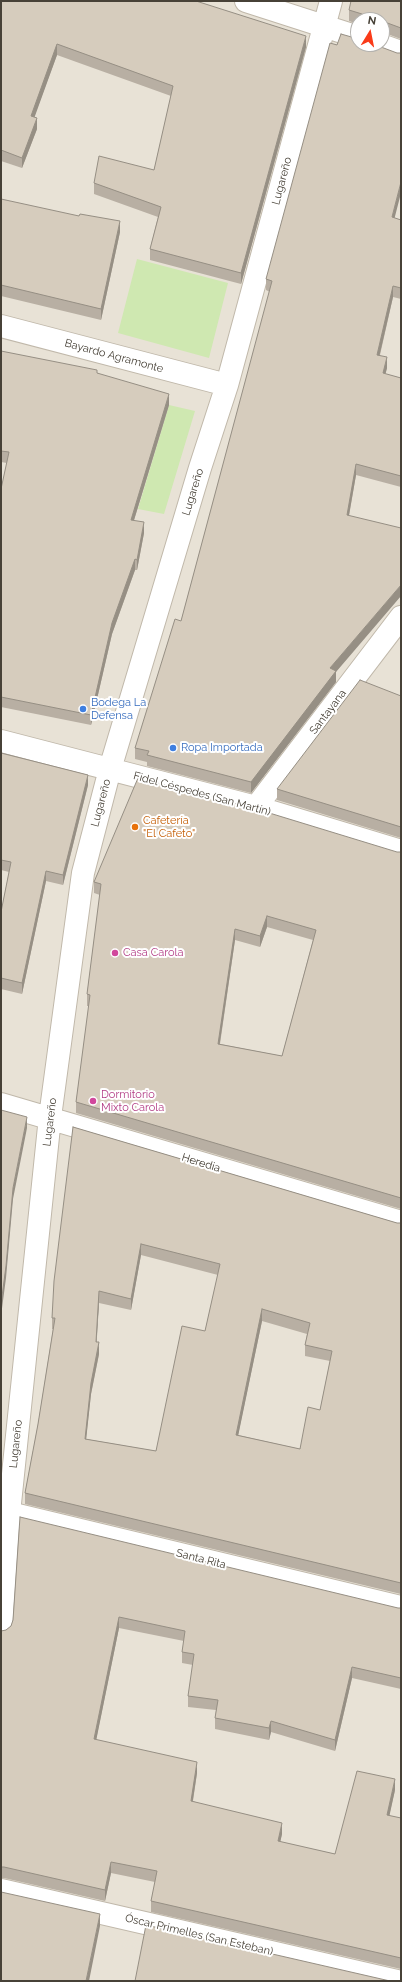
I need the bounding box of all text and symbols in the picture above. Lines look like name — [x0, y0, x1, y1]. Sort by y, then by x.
north arrow — [350, 12, 390, 52]
text: N — [367, 14, 377, 28]
street label: Lugareño — [269, 156, 295, 206]
street label: Bayardo Agramonte — [63, 336, 165, 376]
street label: Lugareño — [180, 467, 206, 517]
street label: Santayana — [307, 687, 349, 737]
place label: Bodega La Defensa — [91, 696, 146, 722]
marker: Bodega La Defensa — [78, 704, 88, 714]
place label: Ropa Importada — [181, 741, 263, 755]
marker: Ropa Importada — [168, 743, 178, 753]
street label: Fidel Céspedes (San Martín) — [132, 769, 272, 819]
street label: Lugareño — [88, 778, 114, 828]
place label: Cafetería "El Cafeto" — [143, 814, 195, 840]
marker: Cafetería "El Cafeto" — [130, 822, 140, 832]
place label: Casa Carola — [123, 946, 183, 960]
marker: Casa Carola — [110, 948, 120, 958]
place label: Dormitorio Mixto Carola — [101, 1088, 164, 1114]
marker: Dormitorio Mixto Carola — [88, 1096, 98, 1106]
street label: Lugareño — [40, 1097, 60, 1147]
street label: Heredia — [180, 1151, 222, 1175]
street label: Lugareño — [7, 1419, 25, 1469]
street label: Santa Rita — [175, 1546, 227, 1572]
street label: Óscar Primelles (San Esteban) — [124, 1912, 274, 1958]

